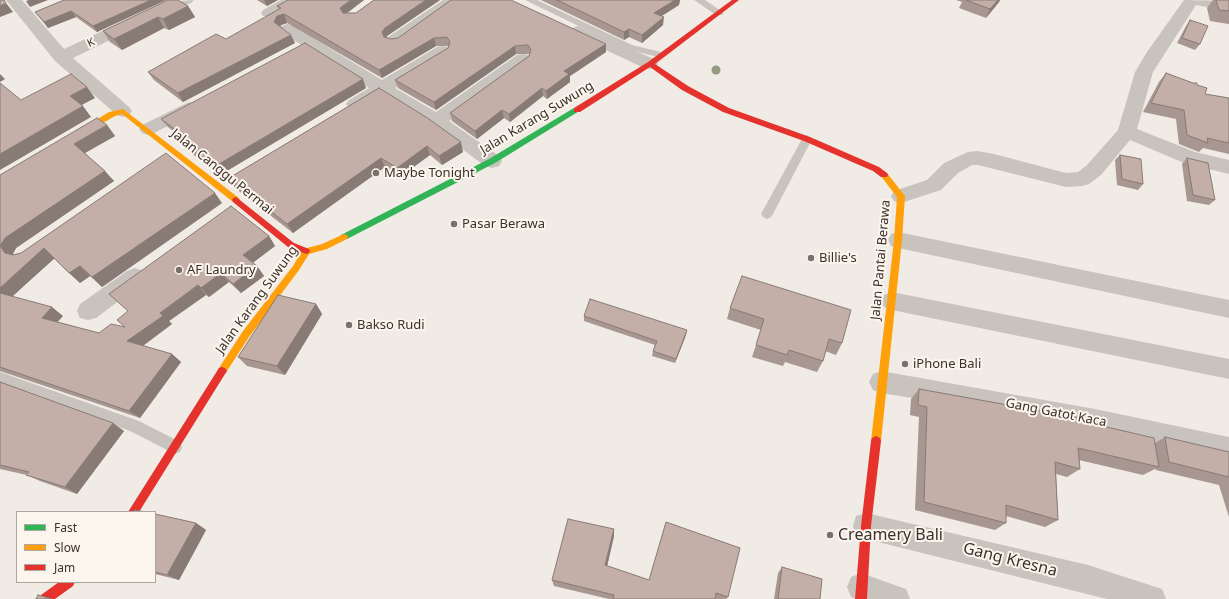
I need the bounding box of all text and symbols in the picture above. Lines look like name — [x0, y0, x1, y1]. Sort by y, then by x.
street label: K — [85, 36, 97, 50]
street label: Jalan Karang Suwung — [477, 78, 597, 158]
street label: Jalan Canggu Permai — [168, 126, 276, 218]
place label: Maybe Tonight — [384, 165, 475, 181]
marker: Maybe Tonight — [371, 168, 381, 178]
street label: Jalan Pantai Berawa — [868, 199, 894, 321]
place label: Pasar Berawa — [462, 216, 545, 232]
marker: Pasar Berawa — [449, 219, 459, 229]
street label: Jalan Karang Suwung — [213, 243, 301, 357]
place label: Billie's — [819, 250, 857, 266]
marker: Billie's — [806, 253, 816, 263]
place label: AF Laundry — [187, 262, 256, 278]
marker: AF Laundry — [174, 265, 184, 275]
place label: Bakso Rudi — [357, 317, 425, 333]
marker: Bakso Rudi — [344, 320, 354, 330]
place label: iPhone Bali — [913, 356, 981, 372]
marker: iPhone Bali — [900, 359, 910, 369]
street label: Gang Gatot Kaca — [1004, 396, 1108, 430]
legend — [16, 511, 156, 583]
text: Fast — [54, 519, 77, 536]
place label: Creamery Bali — [838, 525, 943, 545]
marker: Creamery Bali — [825, 530, 835, 540]
text: Slow — [54, 539, 80, 556]
street label: Gang Kresna — [961, 539, 1059, 581]
text: Jam — [54, 559, 75, 576]

